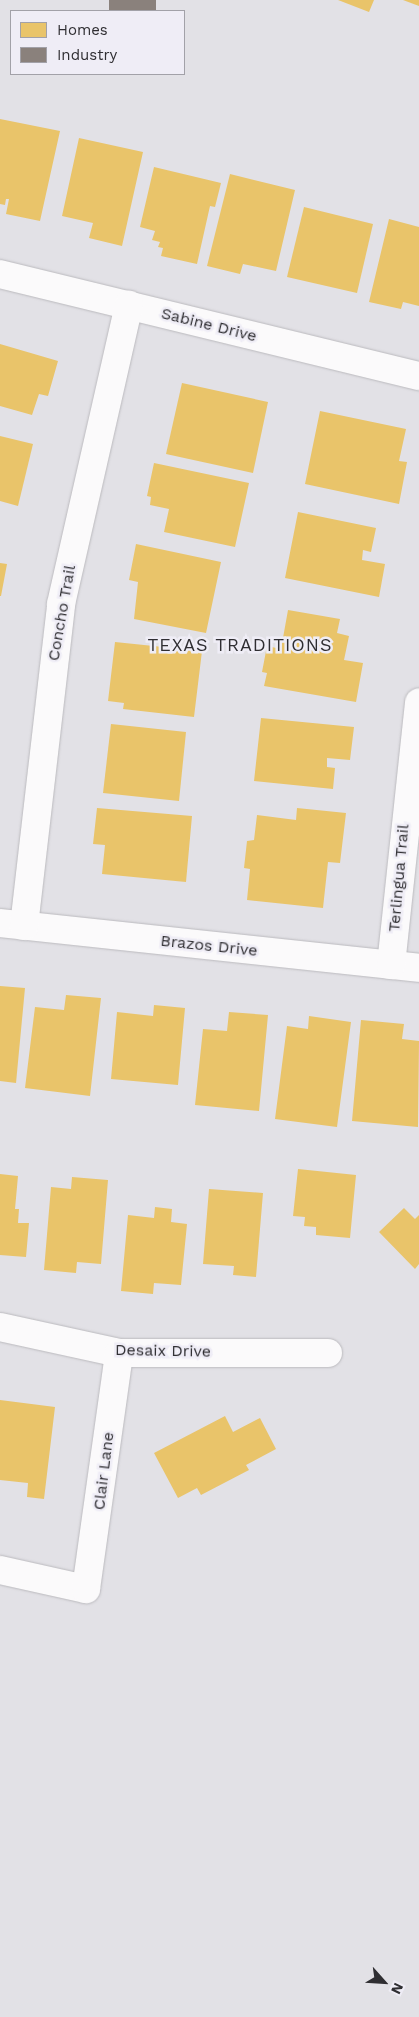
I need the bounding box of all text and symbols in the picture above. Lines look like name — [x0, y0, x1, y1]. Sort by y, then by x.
legend — [10, 10, 185, 75]
text: Homes — [57, 21, 108, 39]
text: Industry — [57, 46, 117, 64]
street label: Sabine Drive — [159, 304, 259, 346]
street label: Concho Trail — [44, 563, 80, 663]
district label: TEXAS TRADITIONS — [145, 634, 335, 656]
street label: Terlingua Trail — [385, 823, 413, 933]
street label: Brazos Drive — [160, 931, 258, 961]
street label: Desaix Drive — [115, 1341, 211, 1361]
street label: Clair Lane — [90, 1431, 118, 1511]
north arrow — [359, 1957, 409, 2007]
text: N — [388, 1980, 407, 1997]

